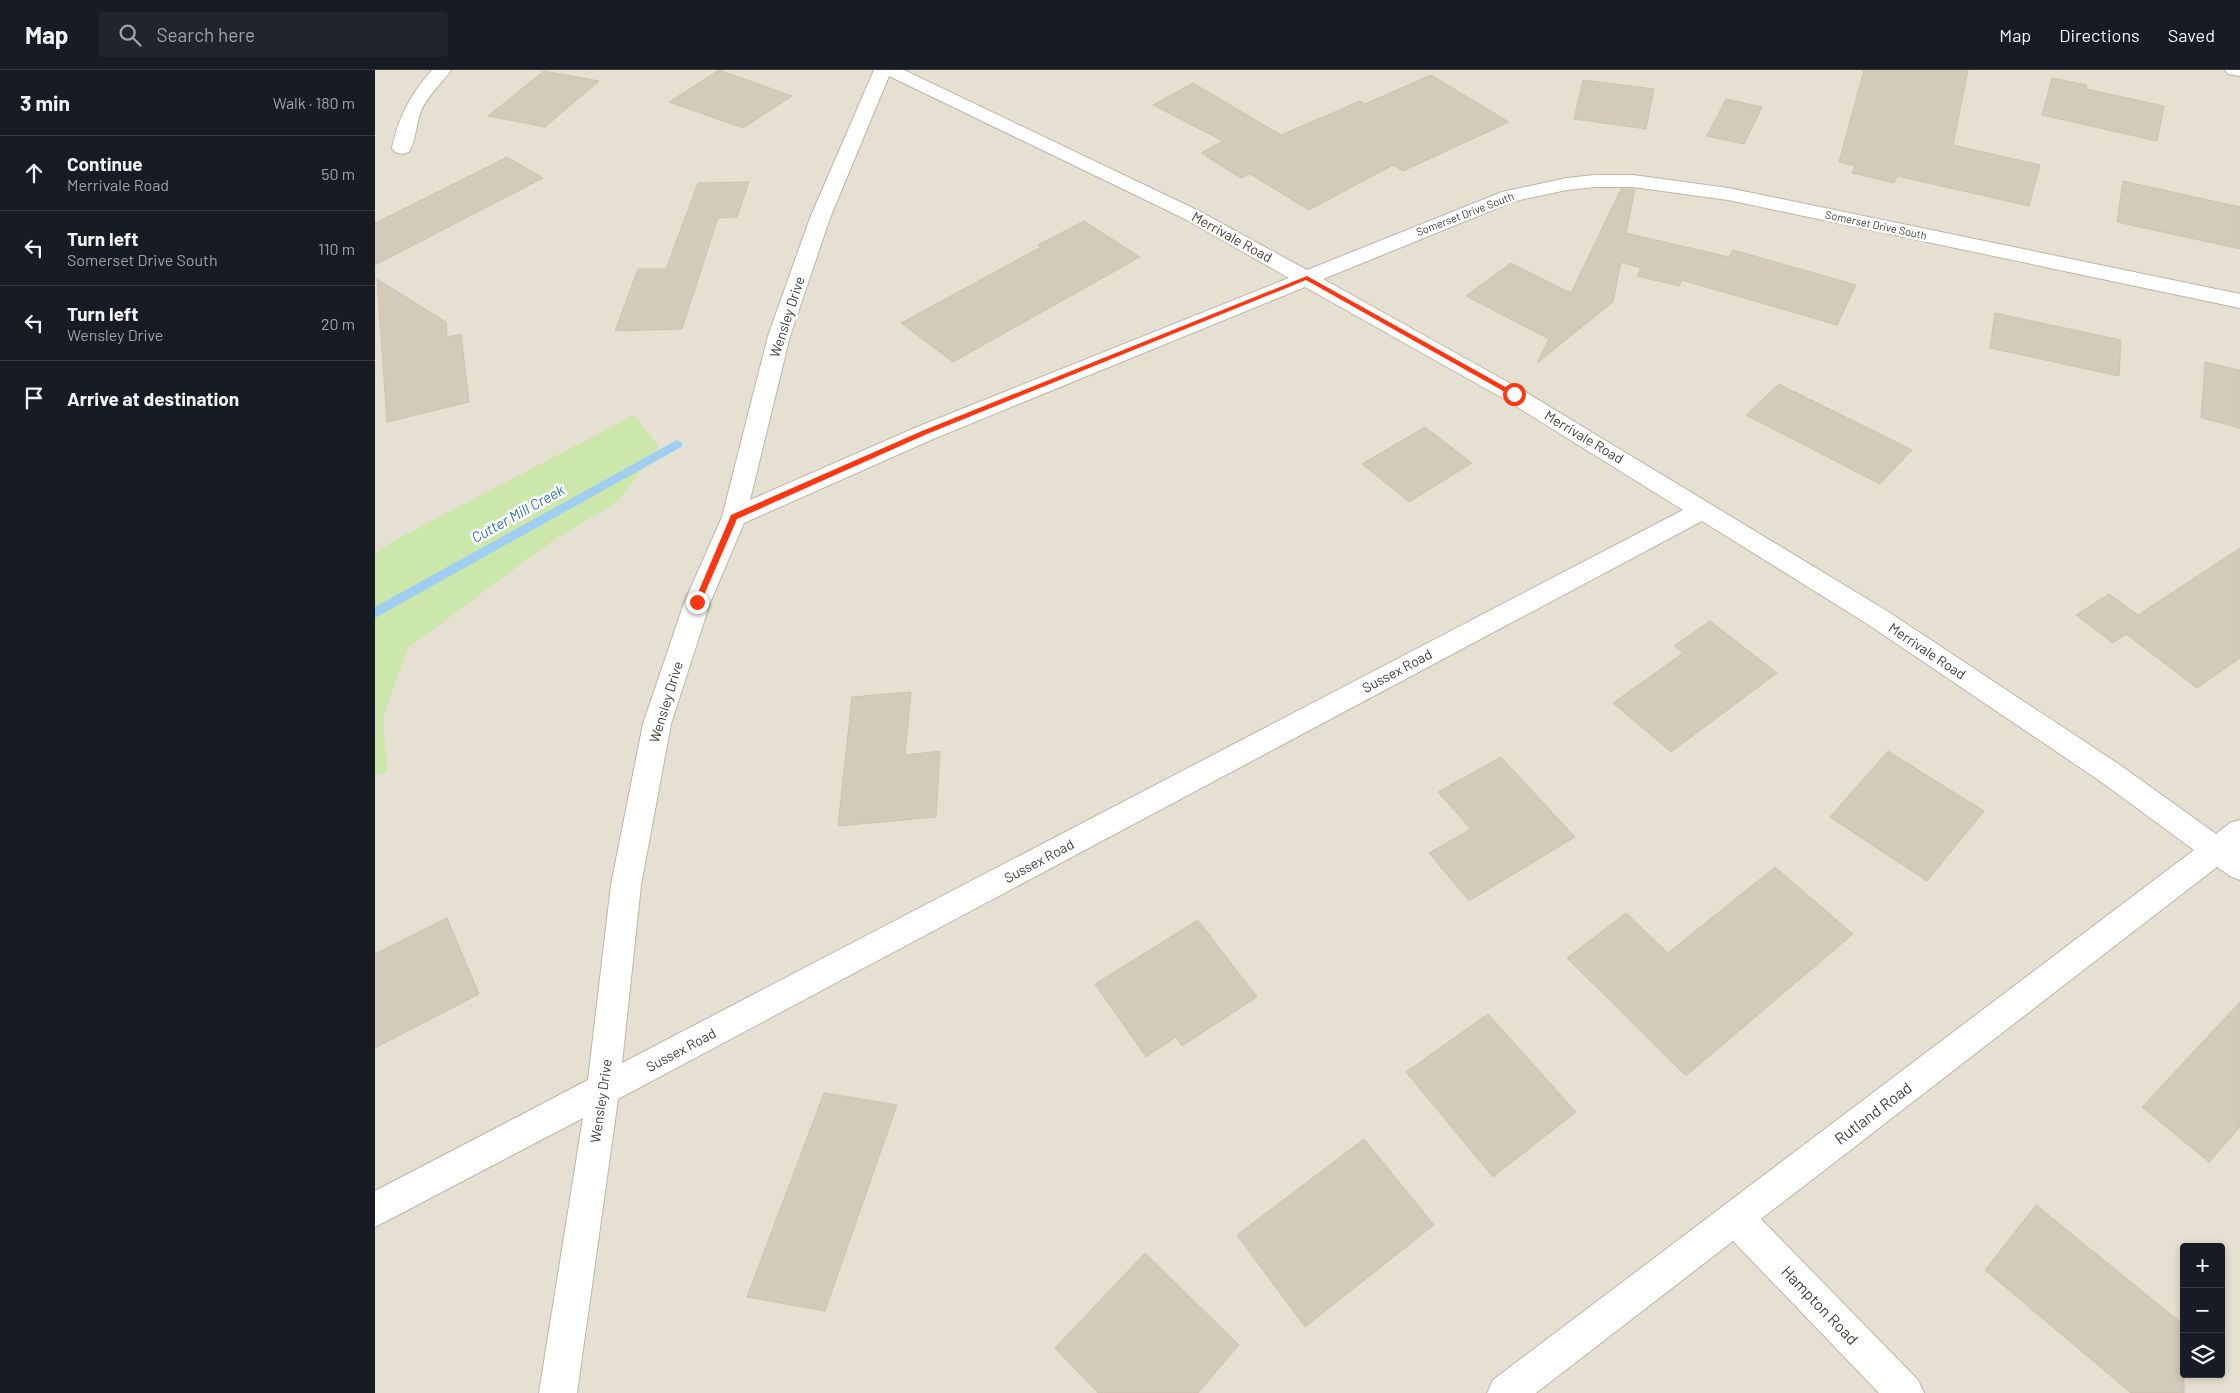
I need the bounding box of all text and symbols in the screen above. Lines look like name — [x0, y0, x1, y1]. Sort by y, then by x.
search box — [98, 12, 448, 57]
text: Map — [25, 20, 68, 49]
icon: search — [116, 21, 144, 49]
text: Search here — [156, 23, 255, 46]
text: Map — [1999, 24, 2031, 46]
text: Directions — [2059, 24, 2140, 46]
text: Saved — [2168, 24, 2215, 46]
text: 3 min — [20, 90, 70, 115]
text: Walk · 180 m — [273, 93, 355, 112]
text: Continue — [67, 152, 143, 175]
icon: ahead — [20, 159, 48, 187]
text: 50 m — [321, 164, 355, 183]
text: Merrivale Road — [67, 175, 169, 194]
street label: Somerset Drive South — [1414, 189, 1516, 238]
street label: Merrivale Road — [1189, 207, 1275, 266]
street label: Somerset Drive South — [1824, 207, 1928, 242]
text: Turn left — [67, 227, 138, 250]
icon: left — [20, 234, 48, 262]
text: 110 m — [318, 239, 355, 258]
text: Somerset Drive South — [67, 250, 218, 269]
street label: Wensley Drive — [765, 274, 808, 360]
text: Turn left — [67, 302, 138, 325]
icon: left — [20, 309, 48, 337]
text: 20 m — [321, 314, 355, 333]
text: Wensley Drive — [67, 325, 163, 344]
route start — [1503, 383, 1526, 406]
icon: arrive — [20, 384, 48, 412]
text: Arrive at destination — [67, 387, 239, 410]
street label: Merrivale Road — [1542, 406, 1627, 467]
water label: Cutter Mill Creek — [468, 480, 568, 546]
route end — [686, 591, 709, 614]
street label: Merrivale Road — [1885, 619, 1969, 683]
street label: Sussex Road — [1359, 645, 1435, 696]
street label: Wensley Drive — [645, 659, 686, 745]
street label: Sussex Road — [1001, 835, 1077, 886]
street label: Sussex Road — [643, 1024, 719, 1075]
street label: Wensley Drive — [586, 1058, 615, 1144]
street label: Rutland Road — [1830, 1077, 1915, 1148]
map controls — [2180, 1243, 2225, 1378]
button: + — [2180, 1243, 2225, 1288]
street label: Hampton Road — [1778, 1261, 1863, 1348]
button: − — [2180, 1288, 2225, 1333]
button: layers — [2180, 1333, 2225, 1378]

